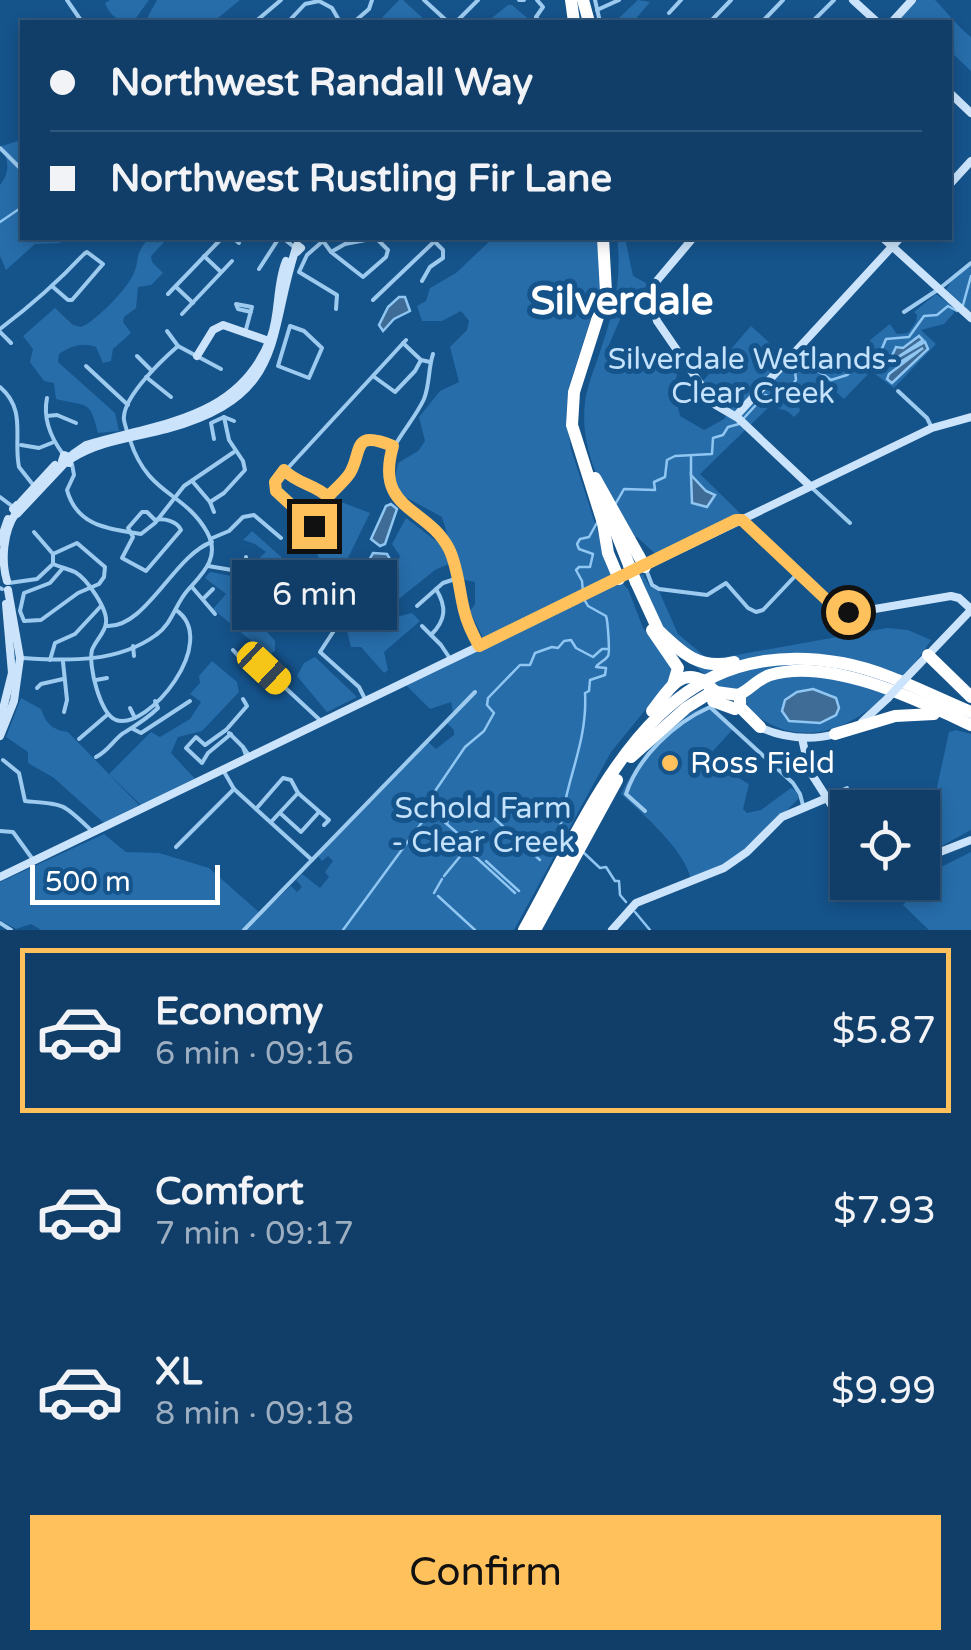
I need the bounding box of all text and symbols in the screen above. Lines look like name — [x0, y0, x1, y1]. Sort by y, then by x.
text: Northwest Randall Way — [110, 60, 533, 106]
text: Northwest Rustling Fir Lane — [110, 156, 612, 202]
district label: Silverdale — [531, 277, 713, 325]
park label: Silverdale Wetlands- Clear Creek — [608, 341, 898, 412]
route end — [292, 504, 337, 549]
callout: 6 min — [232, 561, 396, 631]
text: 6 min — [272, 576, 357, 614]
route start — [826, 590, 871, 635]
car — [232, 637, 296, 699]
place label: Ross Field — [690, 745, 835, 782]
marker: Ross Field — [659, 752, 681, 774]
park label: Schold Farm - Clear Creek — [391, 790, 575, 861]
map controls — [830, 790, 940, 900]
button: locate — [830, 790, 940, 900]
scale bar — [30, 860, 220, 904]
text: 500 m — [45, 865, 131, 899]
icon: car — [35, 986, 125, 1076]
text: Economy — [155, 989, 323, 1035]
text: $5.87 — [832, 1008, 936, 1054]
text: 6 min · 09:16 — [155, 1035, 354, 1073]
icon: car — [35, 1166, 125, 1256]
text: Comfort — [155, 1169, 304, 1215]
text: $7.93 — [833, 1188, 936, 1234]
text: 7 min · 09:17 — [155, 1215, 354, 1253]
icon: car — [35, 1346, 125, 1436]
text: XL — [155, 1349, 202, 1395]
text: $9.99 — [831, 1368, 936, 1414]
text: 8 min · 09:18 — [155, 1395, 354, 1433]
button: Confirm — [30, 1515, 941, 1630]

